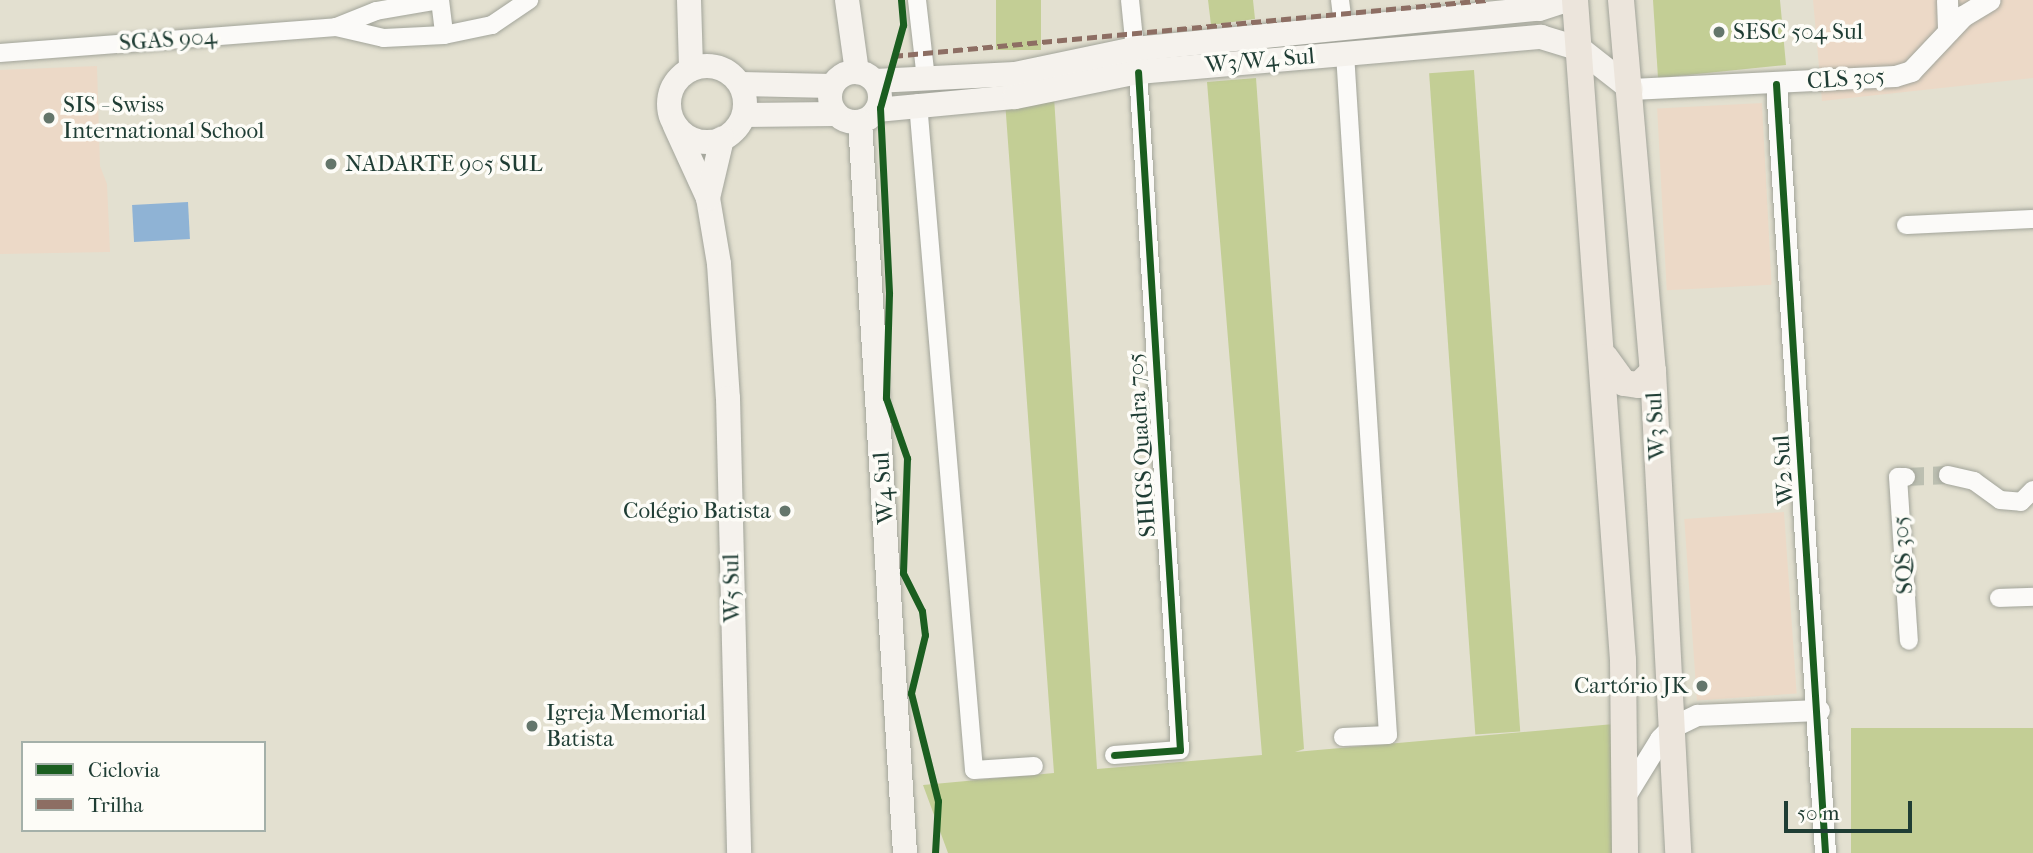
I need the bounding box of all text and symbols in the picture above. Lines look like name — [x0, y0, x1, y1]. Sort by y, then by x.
place label: SESC 504 Sul — [1733, 18, 1863, 46]
street label: SGAS 904 — [118, 23, 218, 57]
marker: SESC 504 Sul — [1711, 24, 1727, 40]
street label: W3/W4 Sul — [1204, 42, 1316, 80]
street label: CLS 305 — [1806, 63, 1886, 95]
place label: SIS - Swiss International School — [63, 91, 264, 145]
marker: SIS - Swiss International School — [41, 110, 57, 126]
place label: NADARTE 905 SUL — [345, 150, 542, 178]
marker: NADARTE 905 SUL — [323, 156, 339, 172]
street label: SHIGS Quadra 705 — [1122, 352, 1162, 538]
street label: W3 Sul — [1640, 391, 1672, 461]
street label: W2 Sul — [1768, 434, 1800, 506]
street label: W4 Sul — [868, 451, 900, 525]
place label: Colégio Batista — [623, 497, 771, 525]
marker: Colégio Batista — [777, 503, 793, 519]
street label: SQS 305 — [1886, 515, 1920, 595]
street label: W5 Sul — [718, 553, 746, 623]
place label: Cartório JK — [1574, 672, 1688, 700]
marker: Cartório JK — [1694, 678, 1710, 694]
place label: Igreja Memorial Batista — [546, 699, 706, 753]
marker: Igreja Memorial Batista — [524, 718, 540, 734]
legend — [21, 741, 266, 832]
text: Ciclovia — [88, 758, 160, 782]
scale bar — [1788, 786, 1916, 830]
text: Trilha — [88, 793, 143, 817]
text: 50 m — [1797, 801, 1840, 825]

